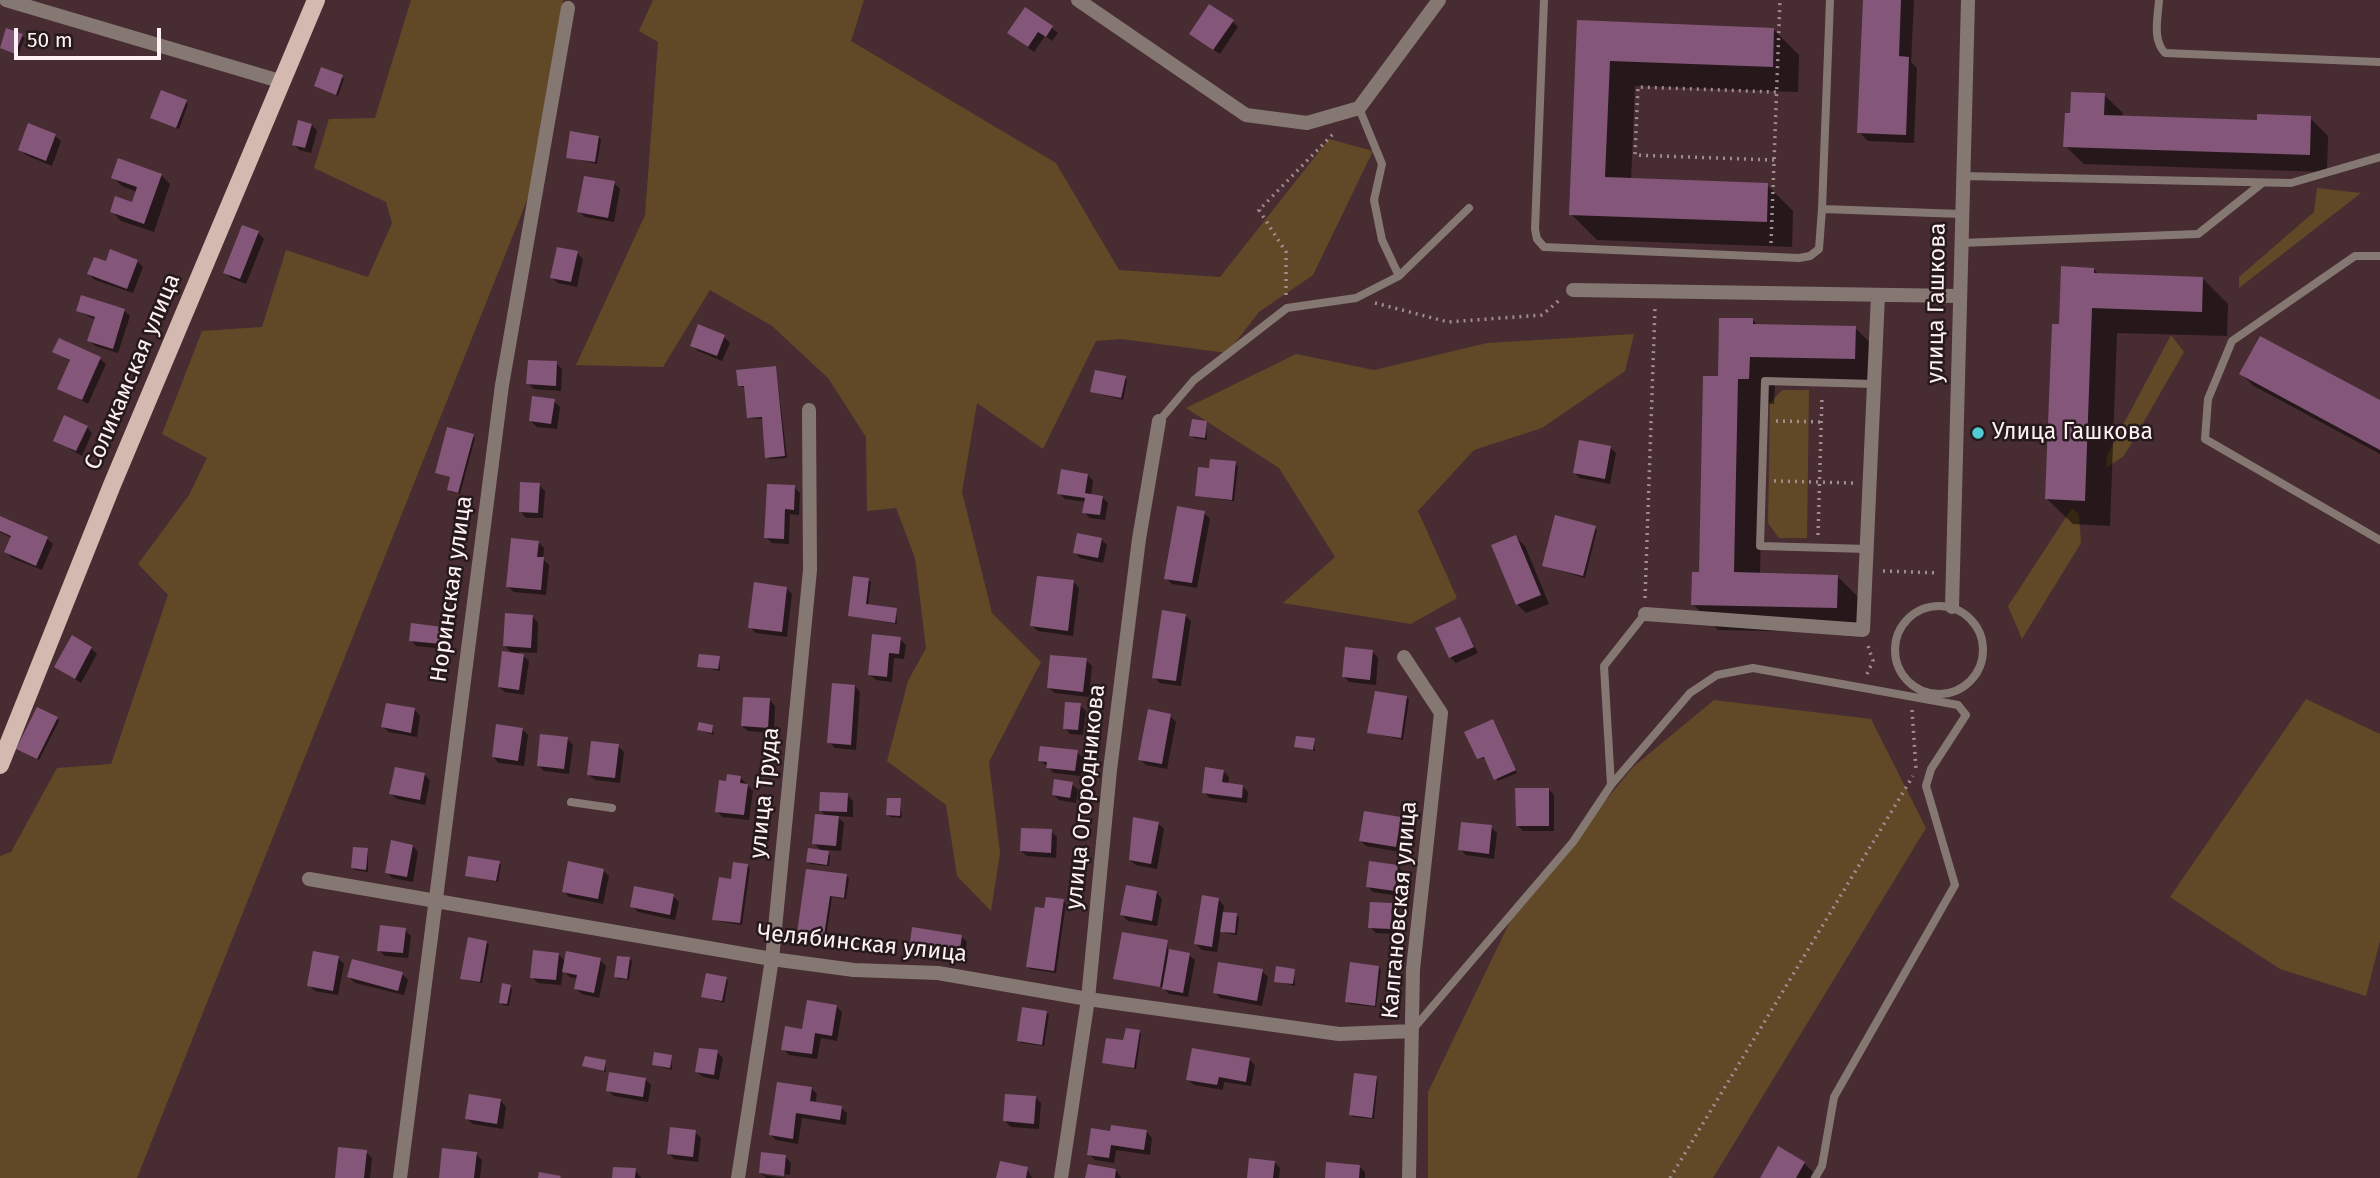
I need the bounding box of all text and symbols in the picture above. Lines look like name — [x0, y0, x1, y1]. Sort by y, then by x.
scale bar — [18, 14, 164, 58]
text: 50 m — [27, 27, 73, 53]
street label: улица Гашкова — [1922, 222, 1952, 384]
street label: Соликамская улица — [79, 270, 187, 474]
place label: Улица Гашкова — [1992, 419, 2153, 447]
marker: Улица Гашкова — [1970, 425, 1986, 441]
street label: Норинская улица — [425, 494, 479, 684]
street label: улица Огородникова — [1060, 683, 1112, 911]
street label: улица Труда — [744, 726, 786, 860]
street label: Калгановская улица — [1377, 800, 1423, 1020]
street label: Челябинская улица — [756, 919, 968, 969]

